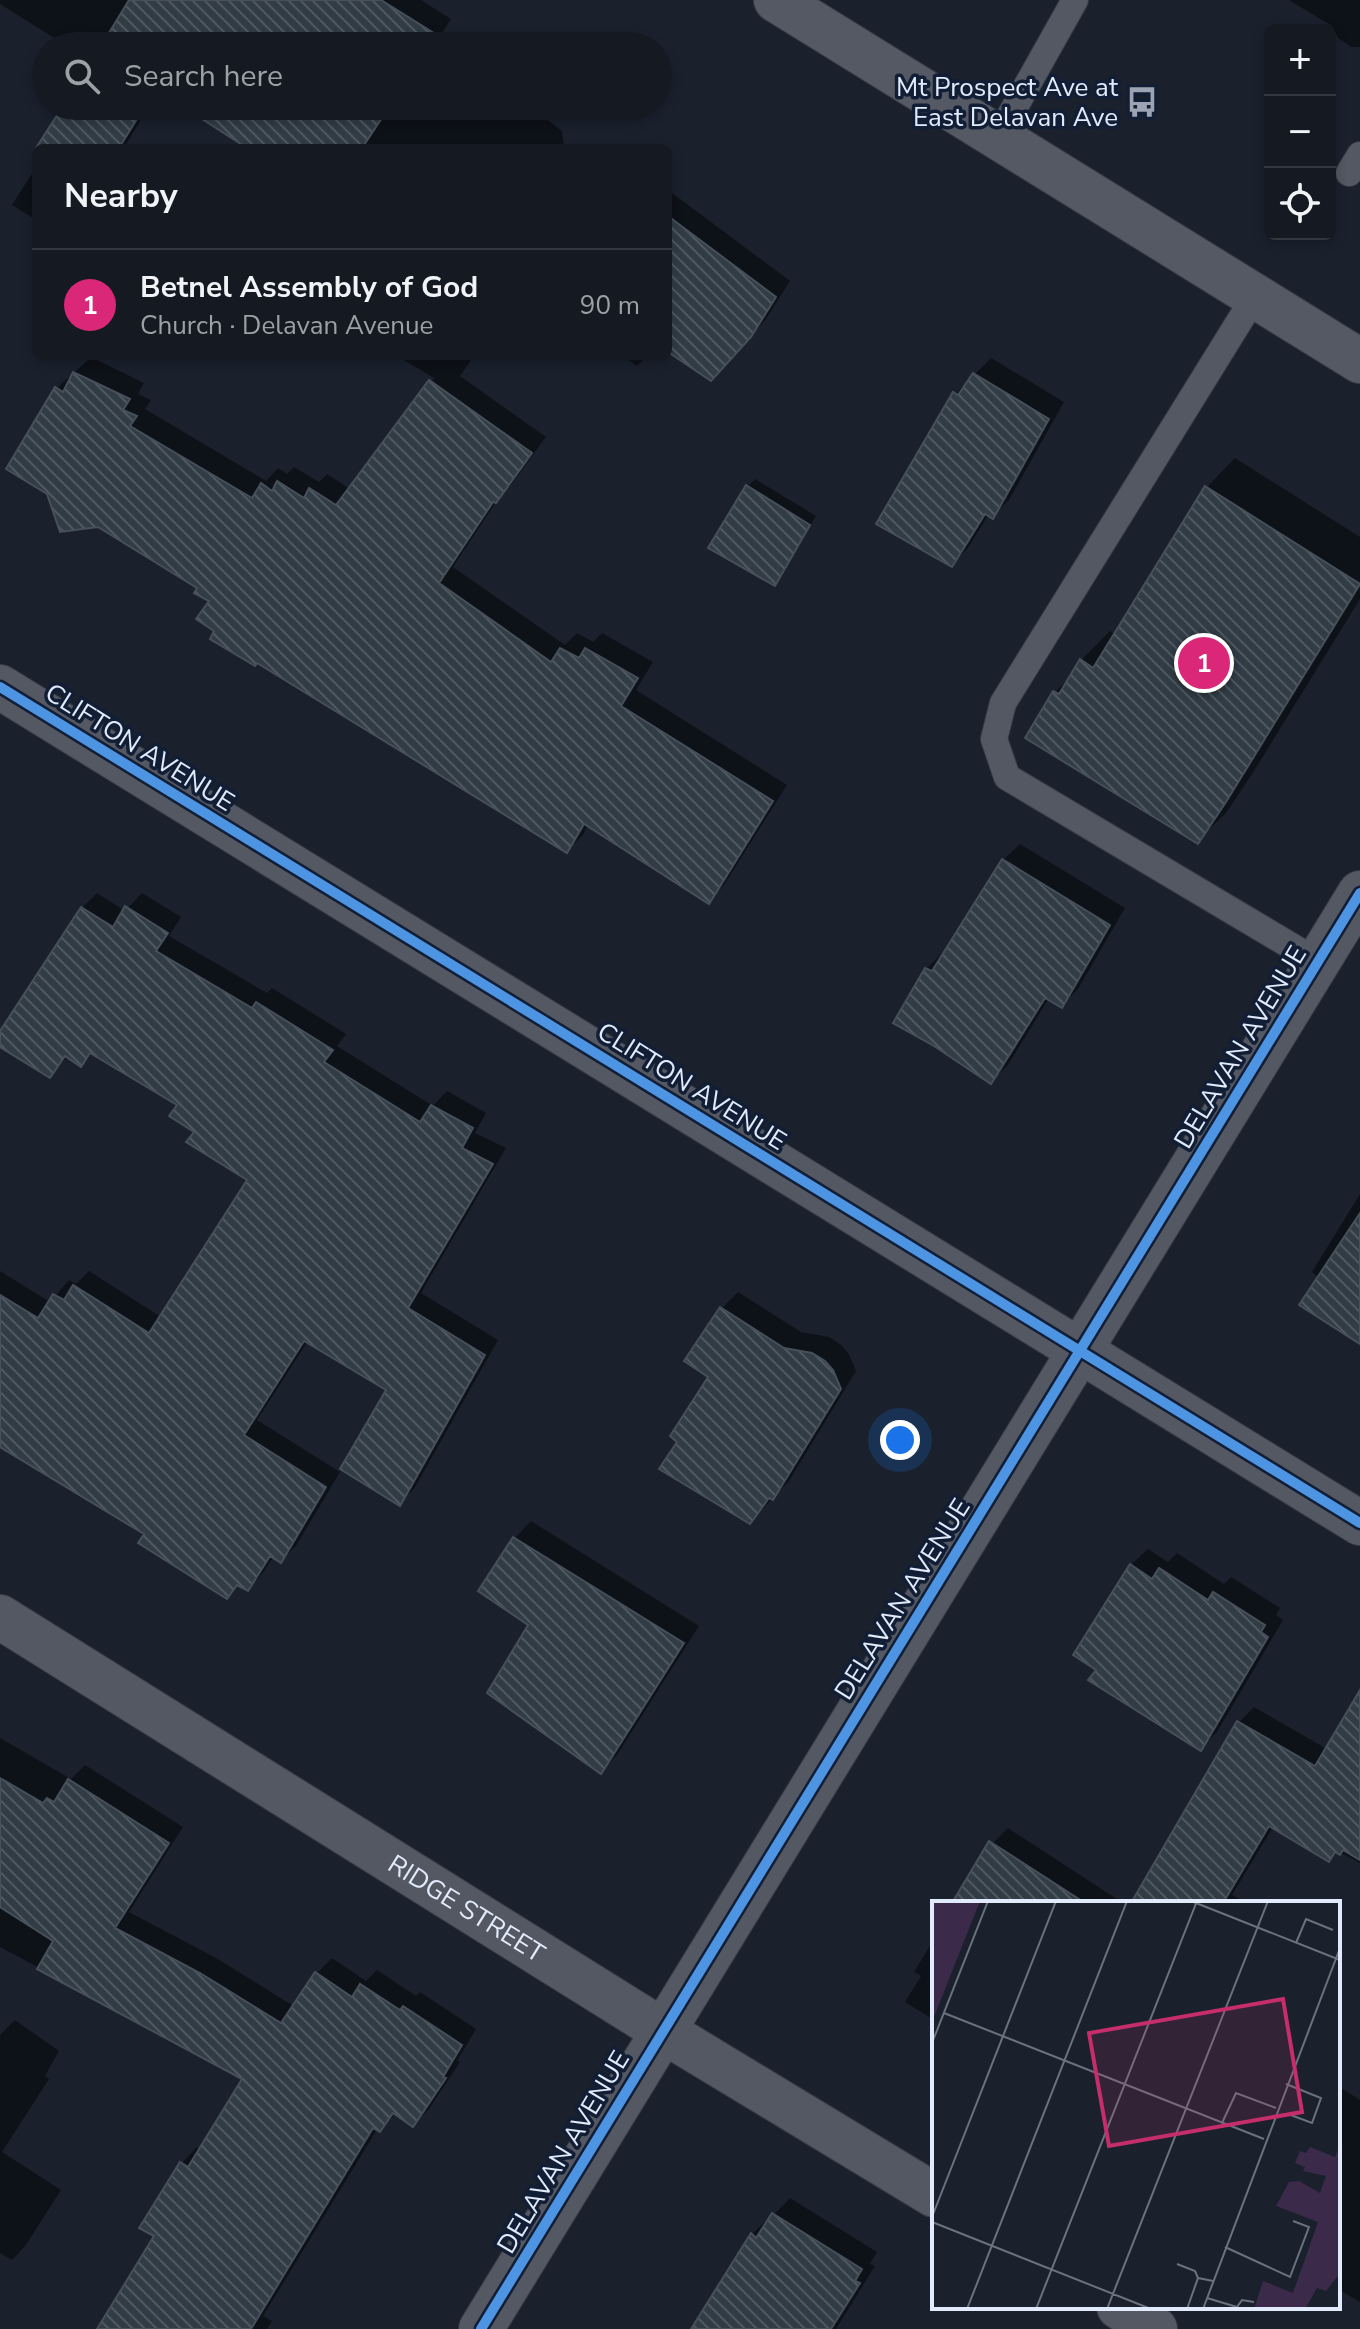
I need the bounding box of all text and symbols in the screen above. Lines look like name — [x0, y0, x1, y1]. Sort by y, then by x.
map controls — [1264, 24, 1336, 240]
button: + — [1264, 24, 1336, 96]
search box — [32, 32, 672, 120]
icon: search — [60, 54, 104, 98]
text: Search here — [124, 56, 283, 97]
place label: Mt Prospect Ave at East Delavan Ave — [896, 70, 1119, 135]
bus stop icon: Mt Prospect Ave at East Delavan Ave — [1125, 85, 1159, 119]
button: − — [1264, 96, 1336, 168]
button: locate — [1264, 168, 1336, 240]
text: Nearby — [64, 173, 178, 219]
text: Betnel Assembly of God — [140, 267, 478, 308]
text: 1 — [82, 288, 98, 323]
text: 90 m — [580, 288, 640, 323]
text: Church · Delavan Avenue — [140, 308, 433, 343]
pin: 1 — [1178, 633, 1230, 693]
street label: CLIFTON AVENUE — [39, 675, 241, 820]
street label: DELAVAN AVENUE — [1166, 939, 1315, 1155]
street label: CLIFTON AVENUE — [591, 1014, 793, 1159]
your location — [880, 1420, 920, 1460]
street label: DELAVAN AVENUE — [826, 1492, 978, 1706]
street label: RIDGE STREET — [381, 1847, 551, 1971]
inset map — [932, 1901, 1340, 2309]
street label: DELAVAN AVENUE — [489, 2044, 638, 2260]

